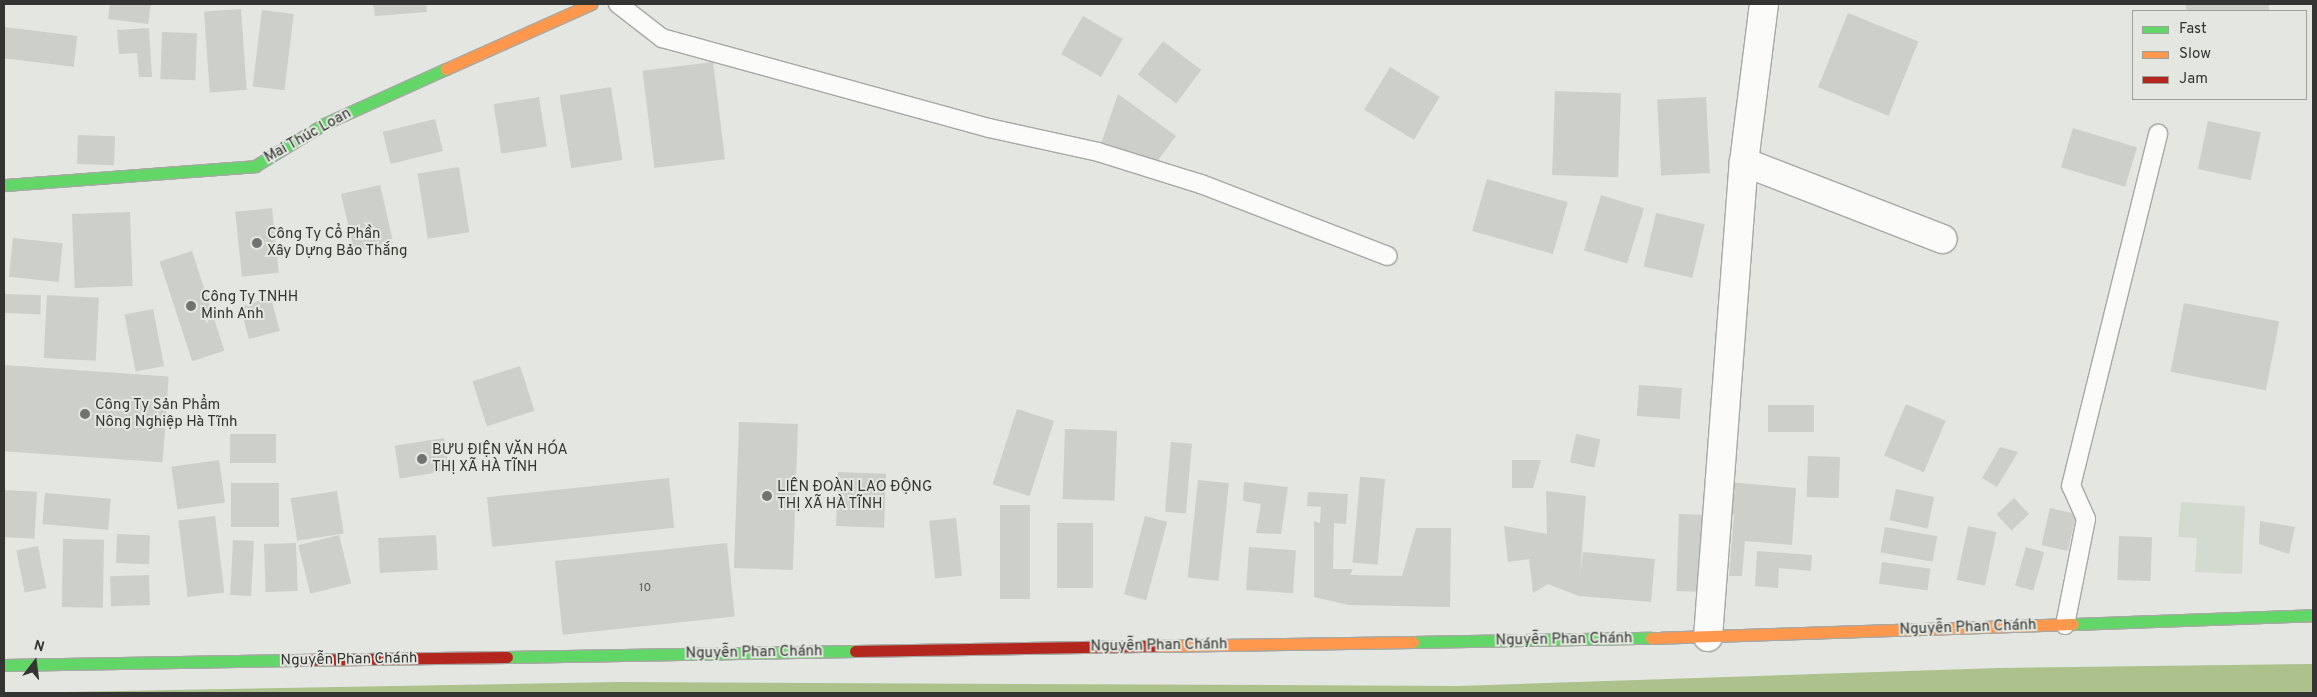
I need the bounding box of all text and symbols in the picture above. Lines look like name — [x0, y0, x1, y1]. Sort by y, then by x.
legend — [2132, 10, 2307, 100]
text: Fast — [2179, 20, 2207, 39]
text: Slow — [2179, 45, 2211, 64]
text: Jam — [2179, 70, 2208, 89]
street label: Mai Thúc Loan — [261, 105, 355, 167]
place label: Công Ty Cổ Phần Xây Dựng Bảo Thắng — [267, 225, 408, 260]
marker: Công Ty Cổ Phần Xây Dựng Bảo Thắng — [251, 237, 263, 249]
place label: Công Ty TNHH Minh Anh — [201, 288, 299, 323]
marker: Công Ty TNHH Minh Anh — [185, 300, 197, 312]
place label: Công Ty Sản Phẩm Nông Nghiệp Hà Tĩnh — [95, 396, 238, 431]
marker: Công Ty Sản Phẩm Nông Nghiệp Hà Tĩnh — [79, 408, 91, 420]
place label: BƯU ĐIỆN VĂN HÓA THỊ XÃ HÀ TĨNH — [432, 441, 568, 476]
marker: BƯU ĐIỆN VĂN HÓA THỊ XÃ HÀ TĨNH — [416, 453, 428, 465]
place label: LIÊN ĐOÀN LAO ĐỘNG THỊ XÃ HÀ TĨNH — [777, 478, 932, 513]
marker: LIÊN ĐOÀN LAO ĐỘNG THỊ XÃ HÀ TĨNH — [761, 490, 773, 502]
house number: 10 — [639, 582, 651, 596]
street label: Nguyễn Phan Chánh — [1899, 617, 2037, 639]
street label: Nguyễn Phan Chánh — [1495, 630, 1633, 650]
street label: Nguyễn Phan Chánh — [1090, 636, 1228, 656]
north arrow — [10, 637, 60, 687]
text: N — [32, 638, 46, 657]
street label: Nguyễn Phan Chánh — [685, 643, 823, 663]
street label: Nguyễn Phan Chánh — [280, 650, 418, 670]

